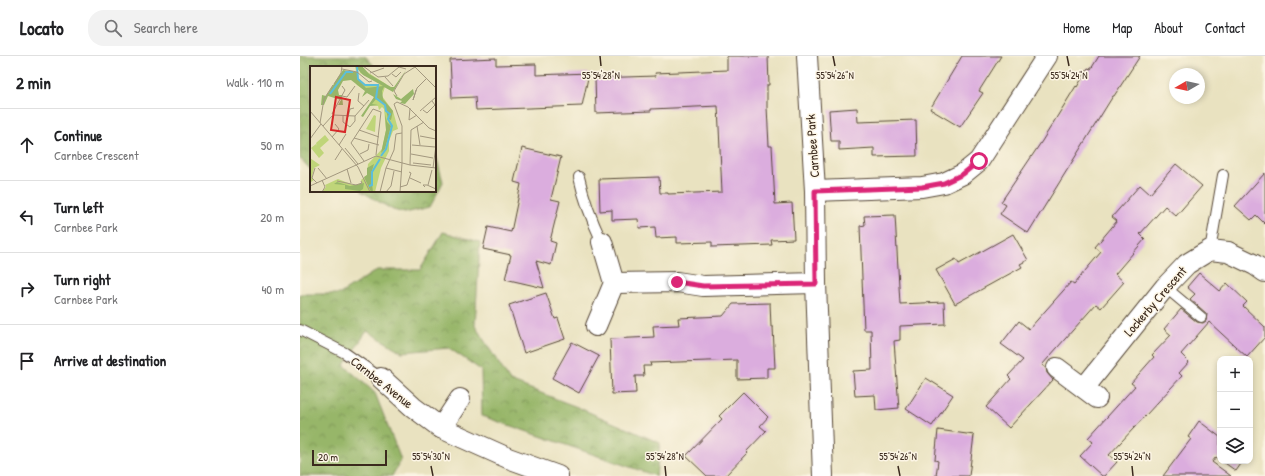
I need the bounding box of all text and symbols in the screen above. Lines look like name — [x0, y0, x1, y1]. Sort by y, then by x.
search box — [88, 10, 368, 46]
text: Locato — [20, 15, 64, 41]
icon: search — [102, 17, 124, 39]
text: Search here — [134, 17, 198, 38]
text: Home — [1063, 18, 1090, 37]
text: Map — [1112, 18, 1132, 37]
text: About — [1154, 18, 1183, 37]
text: Contact — [1205, 18, 1245, 37]
inset map — [310, 66, 436, 192]
north arrow — [1169, 68, 1205, 104]
text: 55°54'28"N — [582, 69, 620, 82]
text: 55°54'26"N — [816, 69, 854, 82]
text: 55°54'24"N — [1050, 69, 1088, 82]
text: 2 min — [16, 71, 51, 94]
text: Walk · 110 m — [226, 73, 284, 91]
street label: Carnbee Park — [801, 113, 823, 178]
text: Continue — [54, 125, 102, 146]
icon: ahead — [16, 134, 38, 156]
text: 50 m — [261, 136, 284, 154]
text: Carnbee Crescent — [54, 146, 139, 164]
route start — [970, 152, 988, 170]
text: Turn left — [54, 197, 104, 218]
icon: left — [16, 206, 38, 228]
text: 20 m — [260, 208, 284, 226]
text: Carnbee Park — [54, 218, 118, 236]
street label: Lockerby Crescent — [1120, 262, 1191, 340]
text: Turn right — [54, 269, 110, 290]
route end — [668, 273, 686, 291]
icon: right — [16, 278, 38, 300]
text: 40 m — [261, 280, 284, 298]
text: Carnbee Park — [54, 290, 118, 308]
icon: arrive — [16, 350, 38, 372]
text: Arrive at destination — [54, 350, 166, 371]
street label: Carnbee Avenue — [347, 352, 417, 412]
map controls — [1217, 356, 1253, 464]
button: + — [1217, 356, 1253, 392]
button: − — [1217, 392, 1253, 428]
button: layers — [1217, 428, 1253, 464]
scale bar — [312, 448, 387, 467]
text: 20 m — [318, 450, 338, 464]
text: 55°54'30"N — [412, 450, 450, 463]
text: 55°54'28"N — [646, 450, 684, 463]
text: 55°54'26"N — [879, 450, 917, 463]
text: 55°54'24"N — [1113, 450, 1151, 463]

